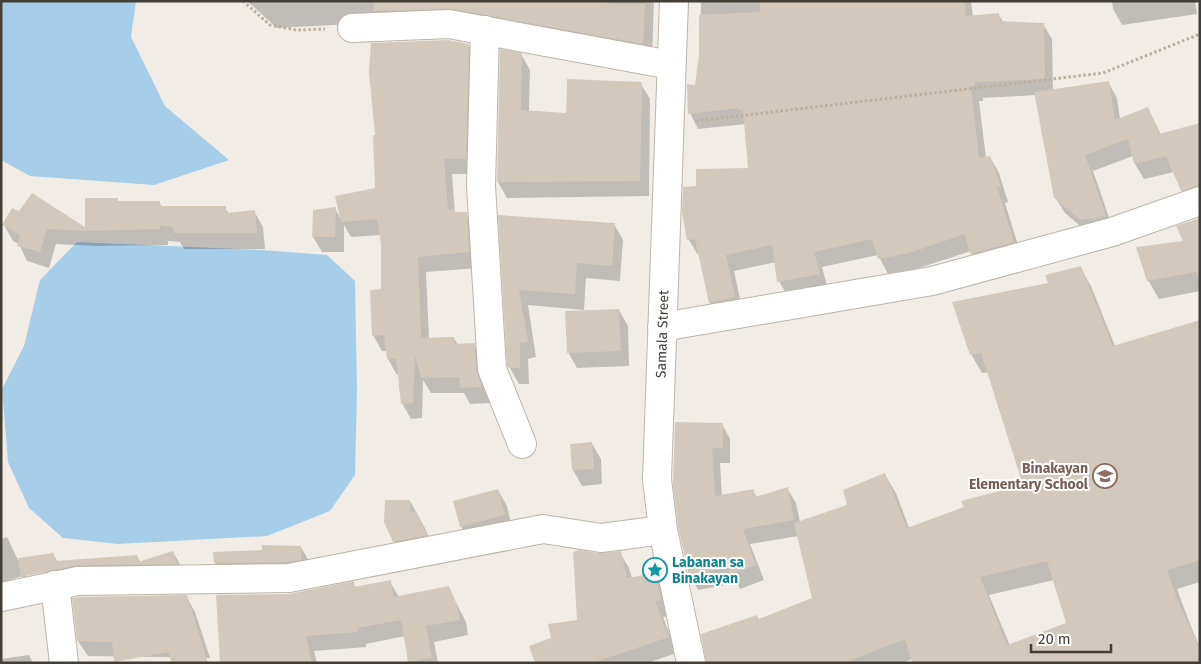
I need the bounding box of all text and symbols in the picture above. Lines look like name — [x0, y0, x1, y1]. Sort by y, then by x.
street label: Samala Street — [652, 289, 673, 378]
place label: Binakayan Elementary School — [969, 460, 1089, 493]
school or university icon: Binakayan Elementary School — [1092, 463, 1118, 489]
place label: Labanan sa Binakayan — [672, 554, 744, 587]
place icon: Labanan sa Binakayan — [642, 557, 668, 583]
scale bar — [1031, 622, 1111, 654]
text: 20 m — [1038, 630, 1071, 648]

